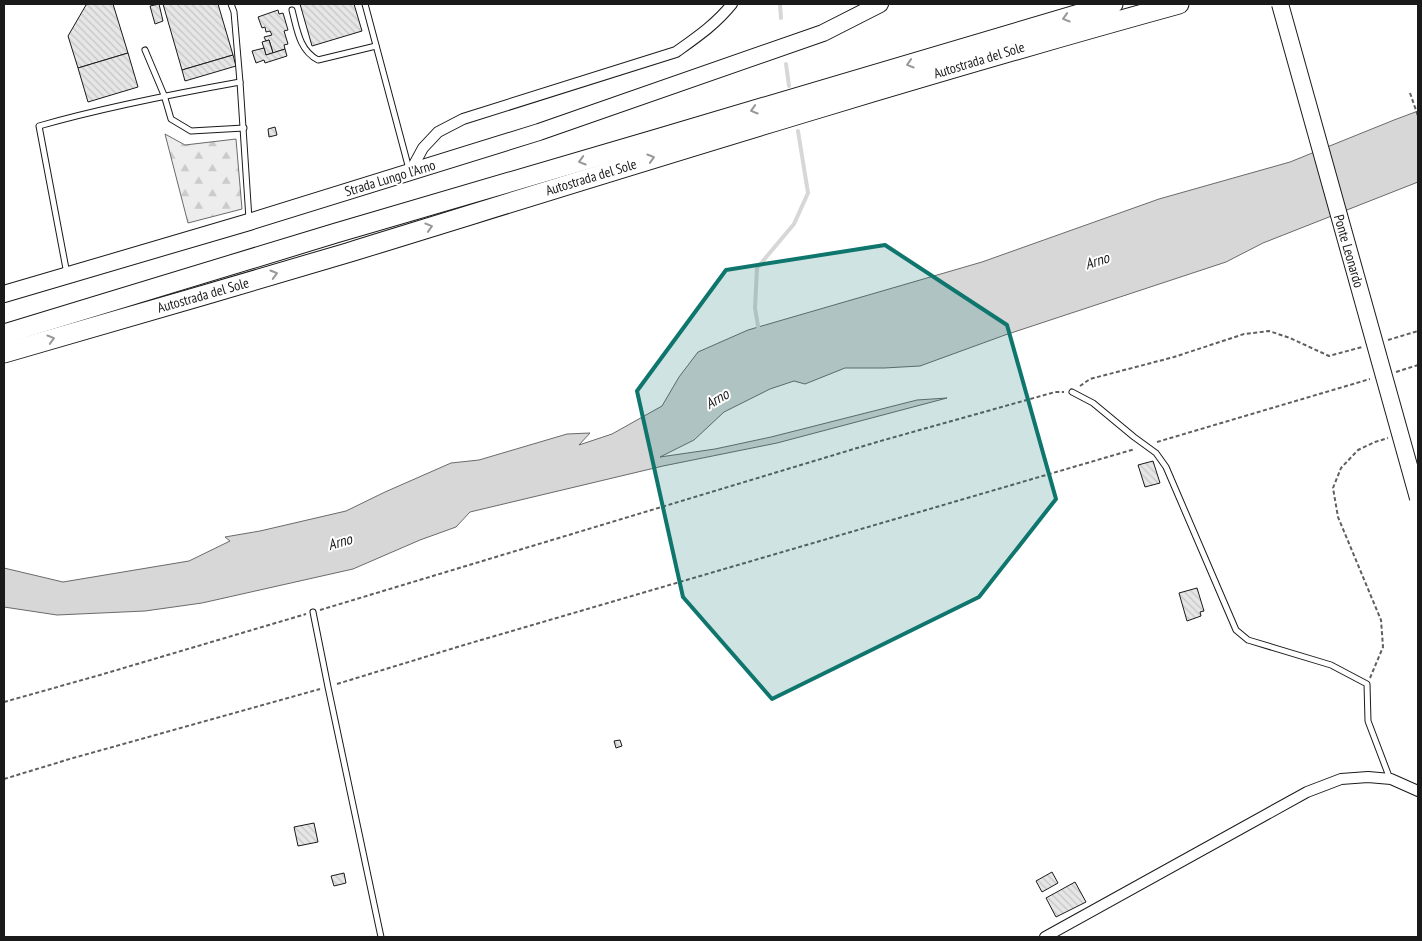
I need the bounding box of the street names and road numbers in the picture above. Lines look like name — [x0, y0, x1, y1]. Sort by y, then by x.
street label: Autostrada del Sole — [931, 38, 1027, 82]
street label: Autostrada del Sole — [543, 155, 639, 199]
street label: Strada Lungo l'Arno — [342, 156, 438, 200]
street label: Ponte Leonardo — [1330, 212, 1368, 290]
street label: Autostrada del Sole — [155, 273, 251, 317]

